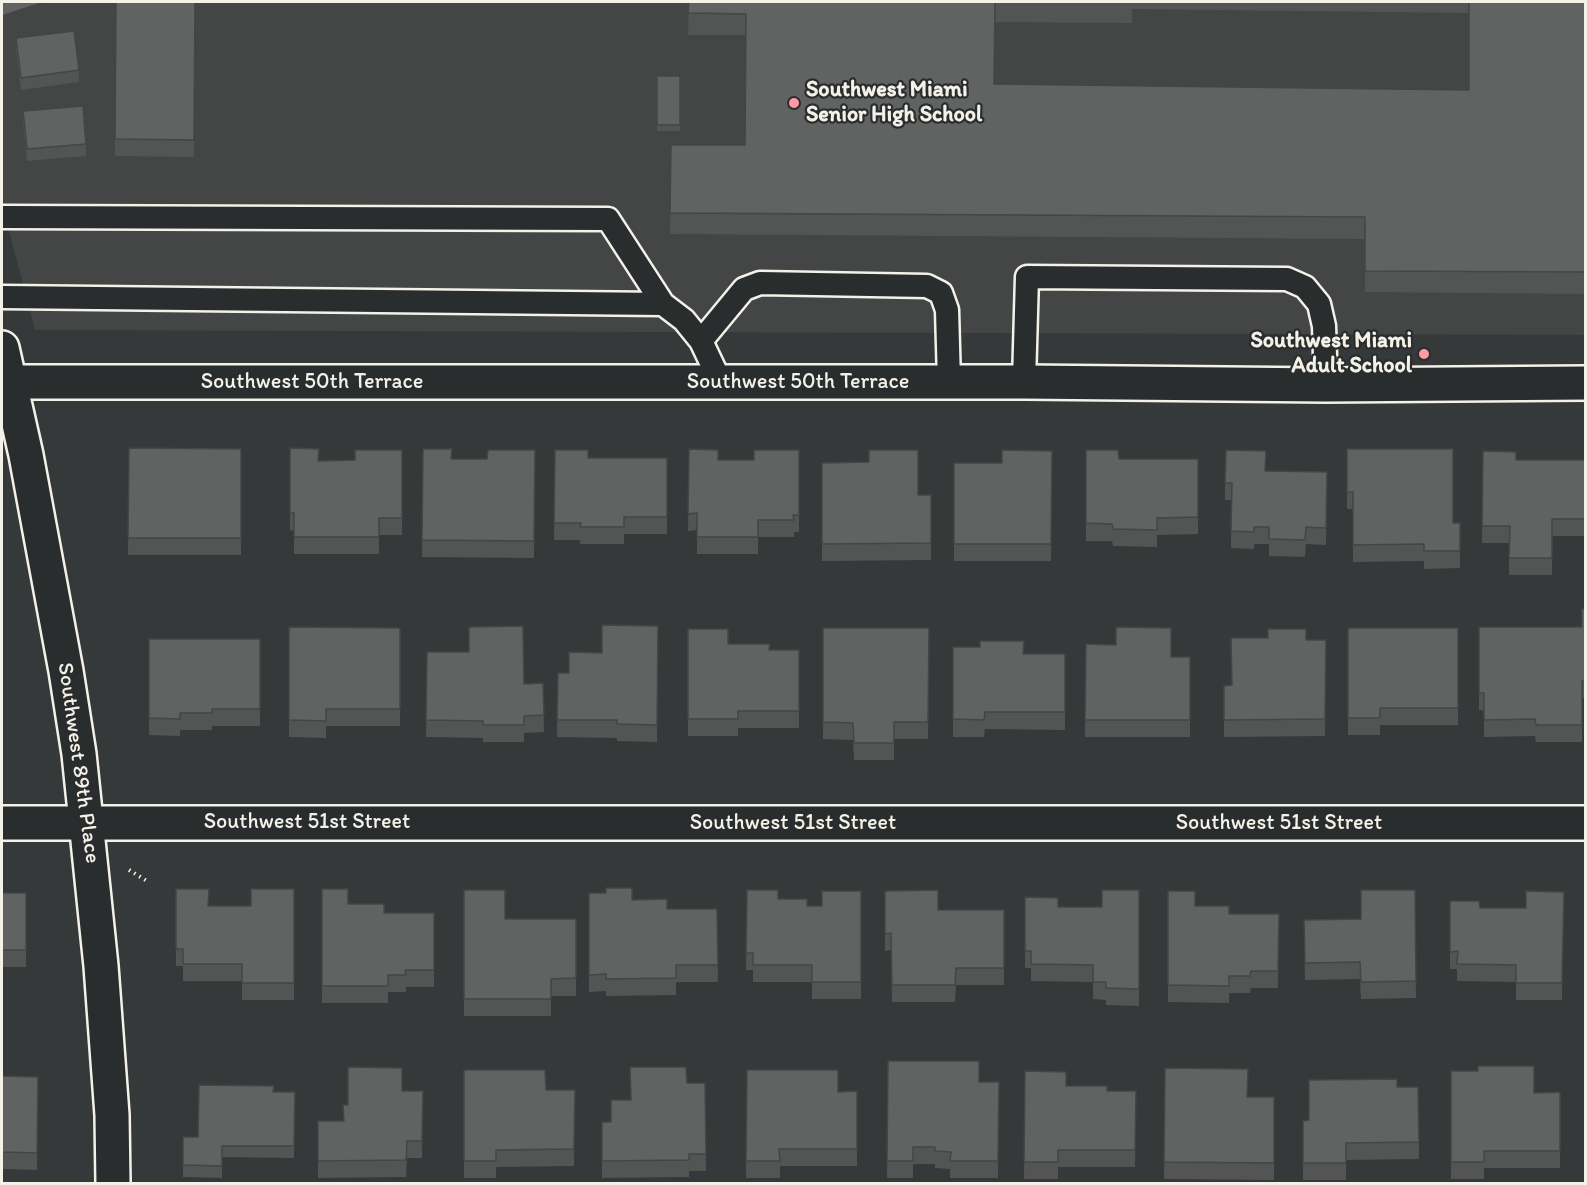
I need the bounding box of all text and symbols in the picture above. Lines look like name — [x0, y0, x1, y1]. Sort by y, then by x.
place label: Southwest Miami Senior High School — [806, 77, 982, 128]
marker: Southwest Miami Senior High School — [787, 96, 801, 110]
place label: Southwest Miami Adult School — [1250, 328, 1412, 380]
marker: Southwest Miami Adult School — [1417, 347, 1431, 361]
street label: Southwest 50th Terrace — [201, 369, 423, 395]
street label: Southwest 50th Terrace — [687, 369, 909, 395]
street label: Southwest 89th Place — [51, 661, 105, 865]
street label: Southwest 51st Street — [204, 809, 410, 835]
street label: Southwest 51st Street — [690, 810, 896, 836]
street label: Southwest 51st Street — [1176, 810, 1382, 836]

